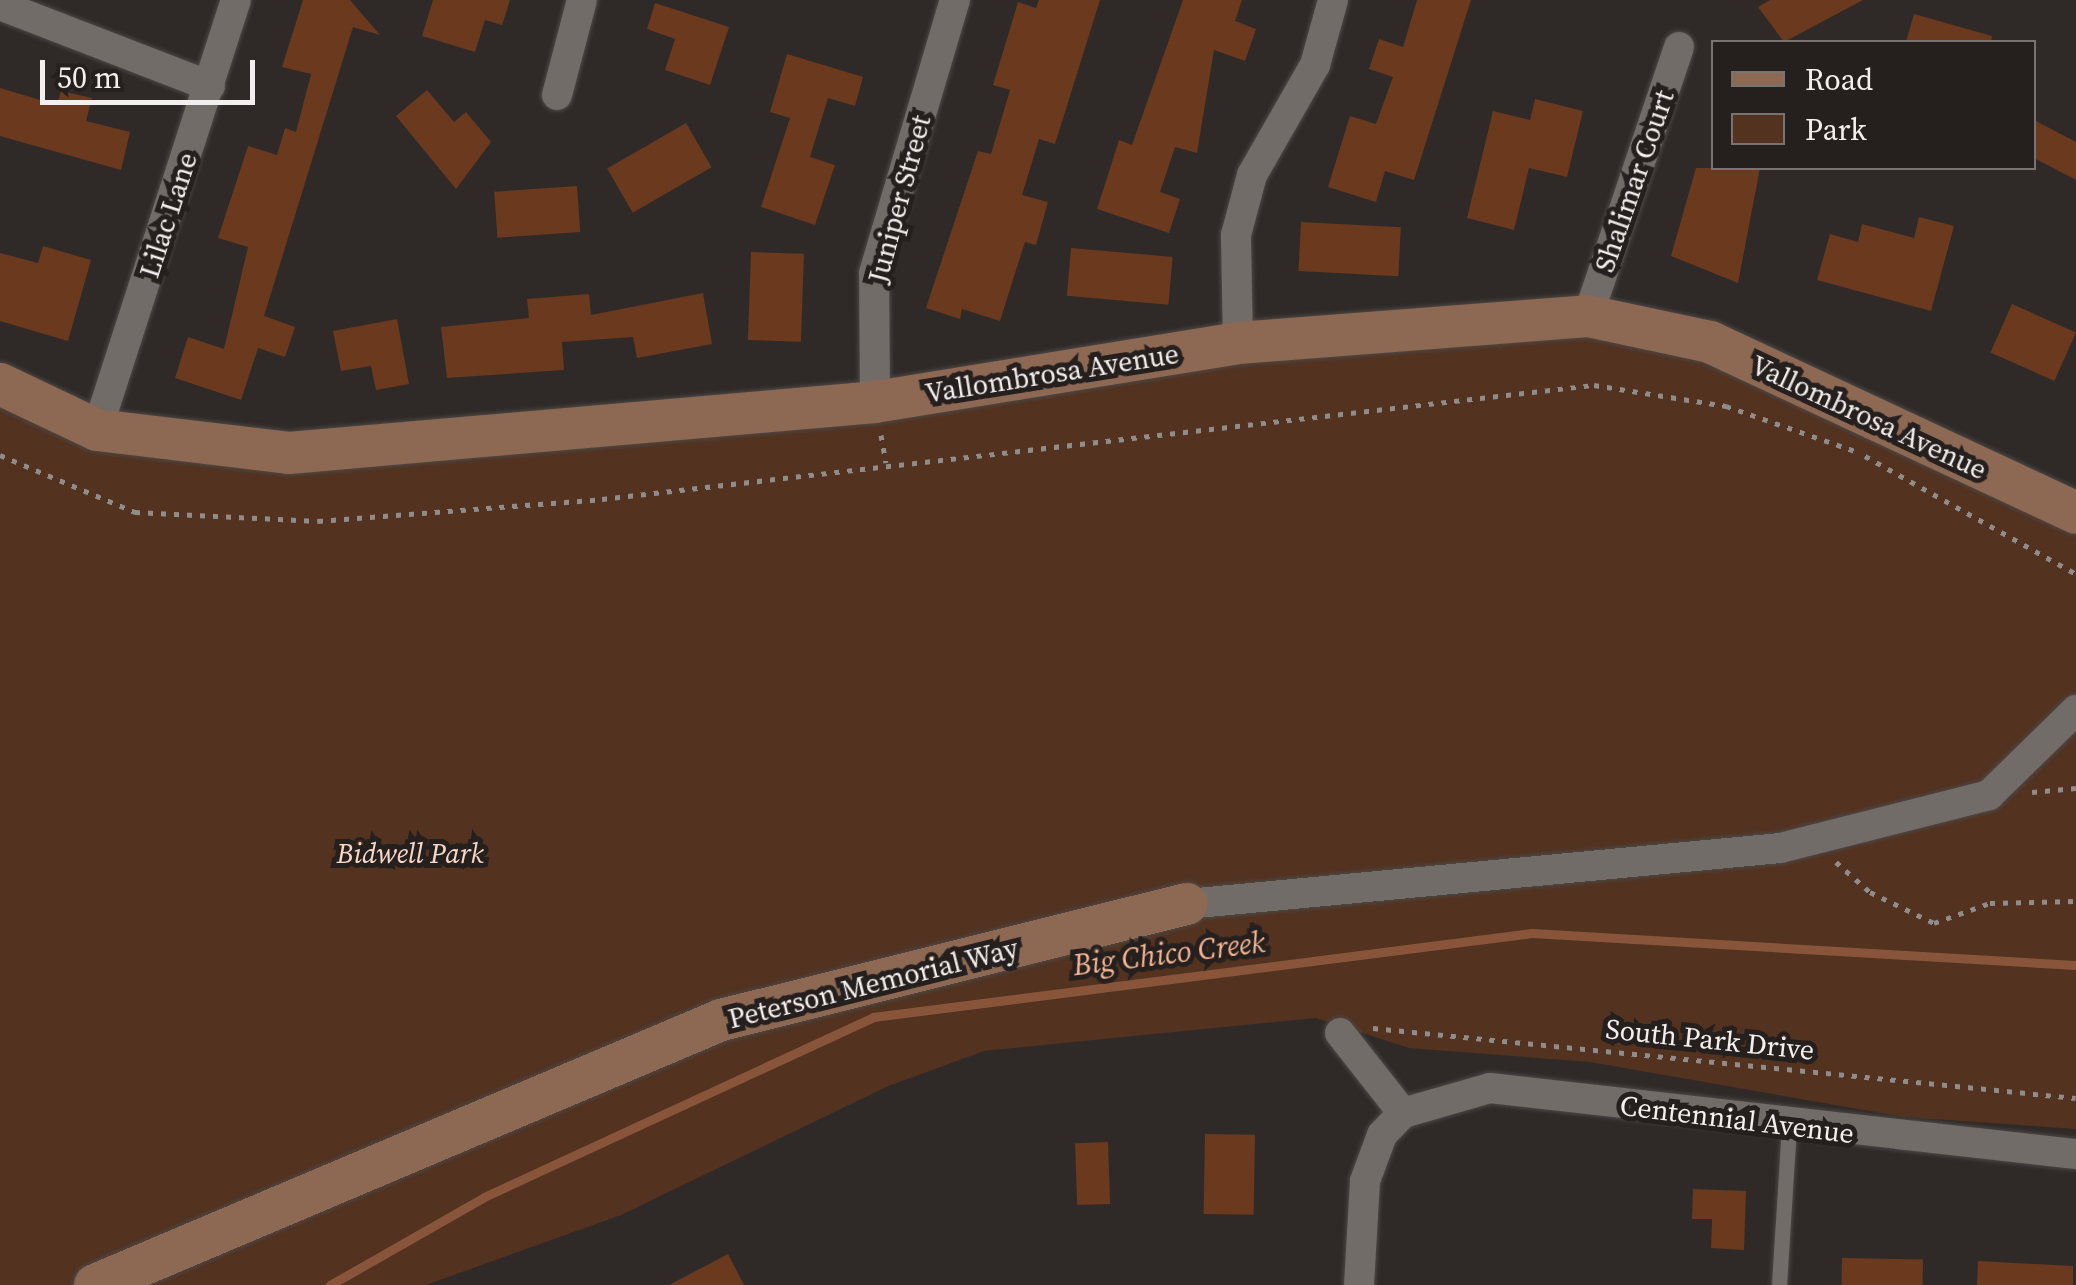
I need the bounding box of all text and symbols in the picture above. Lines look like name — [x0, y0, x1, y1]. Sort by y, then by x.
scale bar — [45, 40, 260, 102]
legend — [1711, 40, 2036, 170]
text: 50 m — [57, 57, 121, 98]
text: Road — [1805, 59, 1873, 100]
street label: Shalimar Court — [1587, 86, 1681, 276]
text: Park — [1805, 109, 1867, 150]
street label: Juniper Street — [860, 111, 938, 287]
street label: Lilac Lane — [132, 148, 204, 282]
street label: Vallombrosa Avenue — [923, 336, 1181, 410]
street label: Vallombrosa Avenue — [1746, 348, 1992, 486]
park label: Bidwell Park — [336, 836, 484, 870]
water label: Big Chico Creek — [1071, 924, 1267, 984]
street label: Peterson Memorial Way — [724, 931, 1022, 1035]
street label: South Park Drive — [1604, 1011, 1816, 1067]
street label: Centennial Avenue — [1618, 1088, 1856, 1150]

